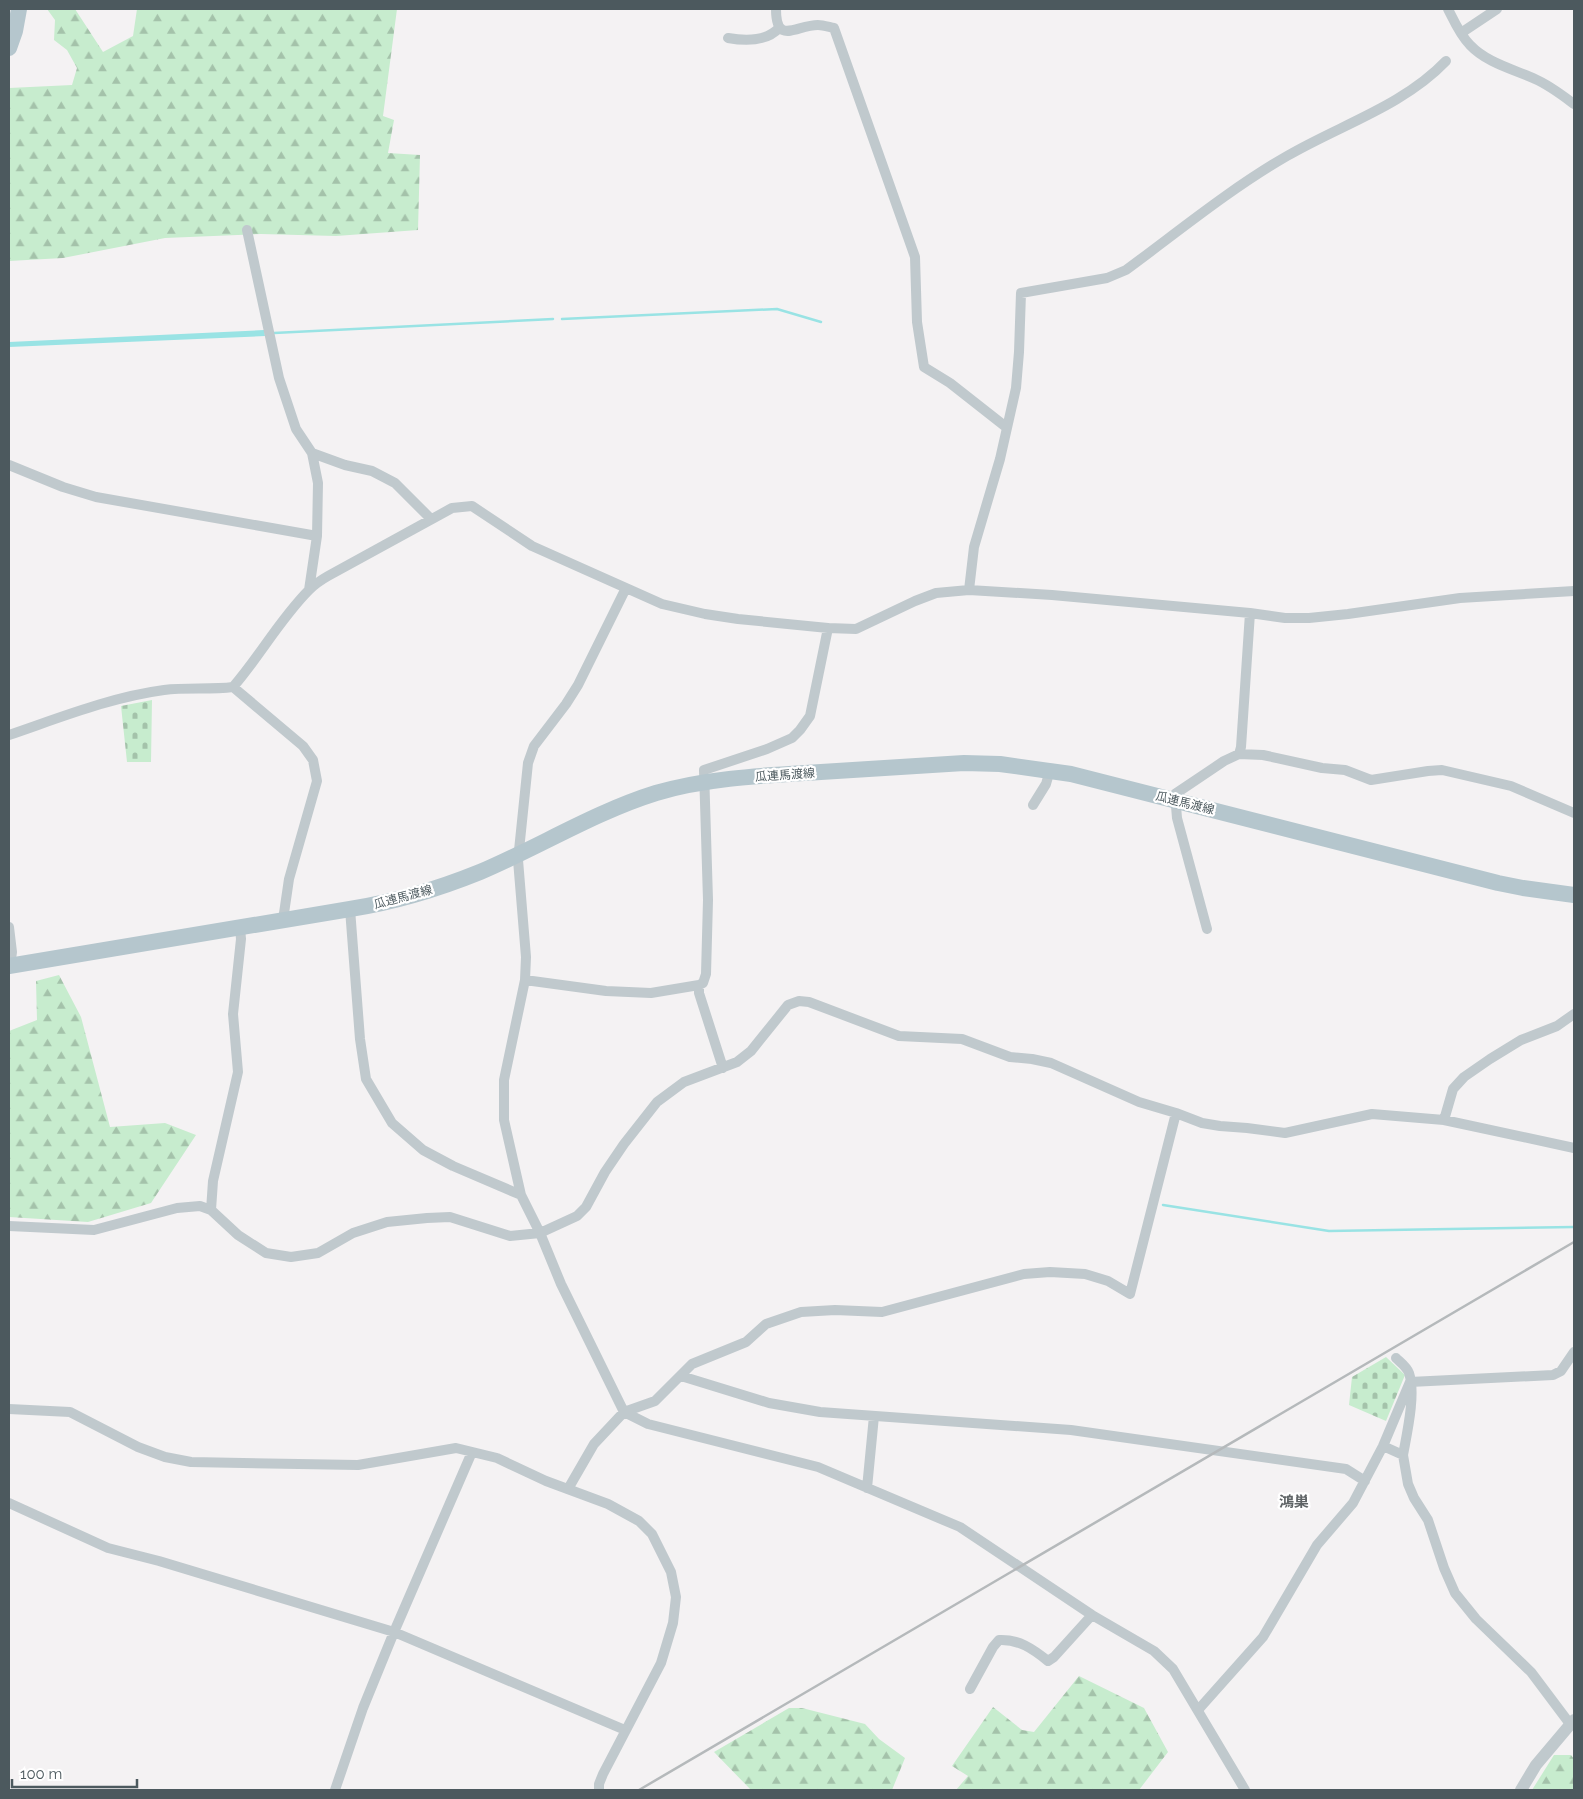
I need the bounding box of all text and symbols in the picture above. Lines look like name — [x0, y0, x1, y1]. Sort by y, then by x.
street label: 瓜連馬渡線 — [755, 766, 815, 784]
street label: 瓜連馬渡線 — [1154, 789, 1216, 817]
street label: 瓜連馬渡線 — [372, 882, 434, 912]
district label: 鴻巣 — [1279, 1493, 1309, 1511]
scale bar — [12, 1756, 138, 1788]
text: 100 m — [20, 1765, 62, 1783]

